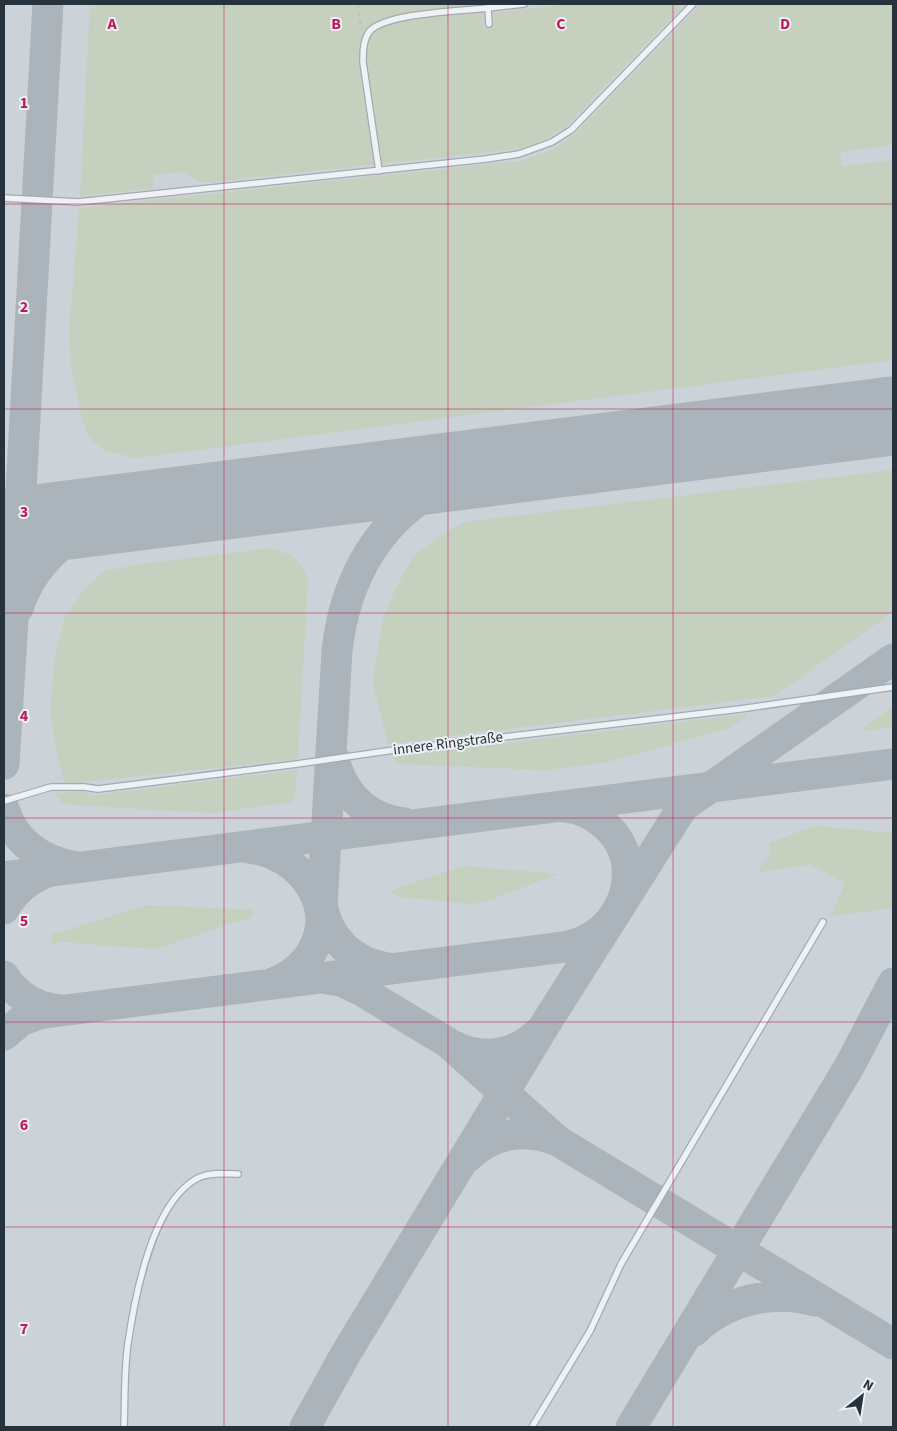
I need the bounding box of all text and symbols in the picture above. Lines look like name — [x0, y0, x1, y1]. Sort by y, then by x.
text: A — [106, 13, 117, 35]
text: B — [331, 13, 341, 35]
text: C — [556, 13, 566, 35]
text: D — [780, 13, 790, 35]
text: 1 — [20, 92, 28, 114]
text: 2 — [20, 296, 28, 318]
text: 3 — [20, 501, 28, 523]
text: 4 — [20, 705, 29, 727]
street label: innere Ringstraße — [392, 726, 504, 761]
text: 5 — [20, 910, 28, 932]
text: 6 — [20, 1114, 28, 1136]
text: 7 — [20, 1318, 28, 1340]
north arrow — [837, 1371, 887, 1421]
text: N — [859, 1375, 877, 1397]

